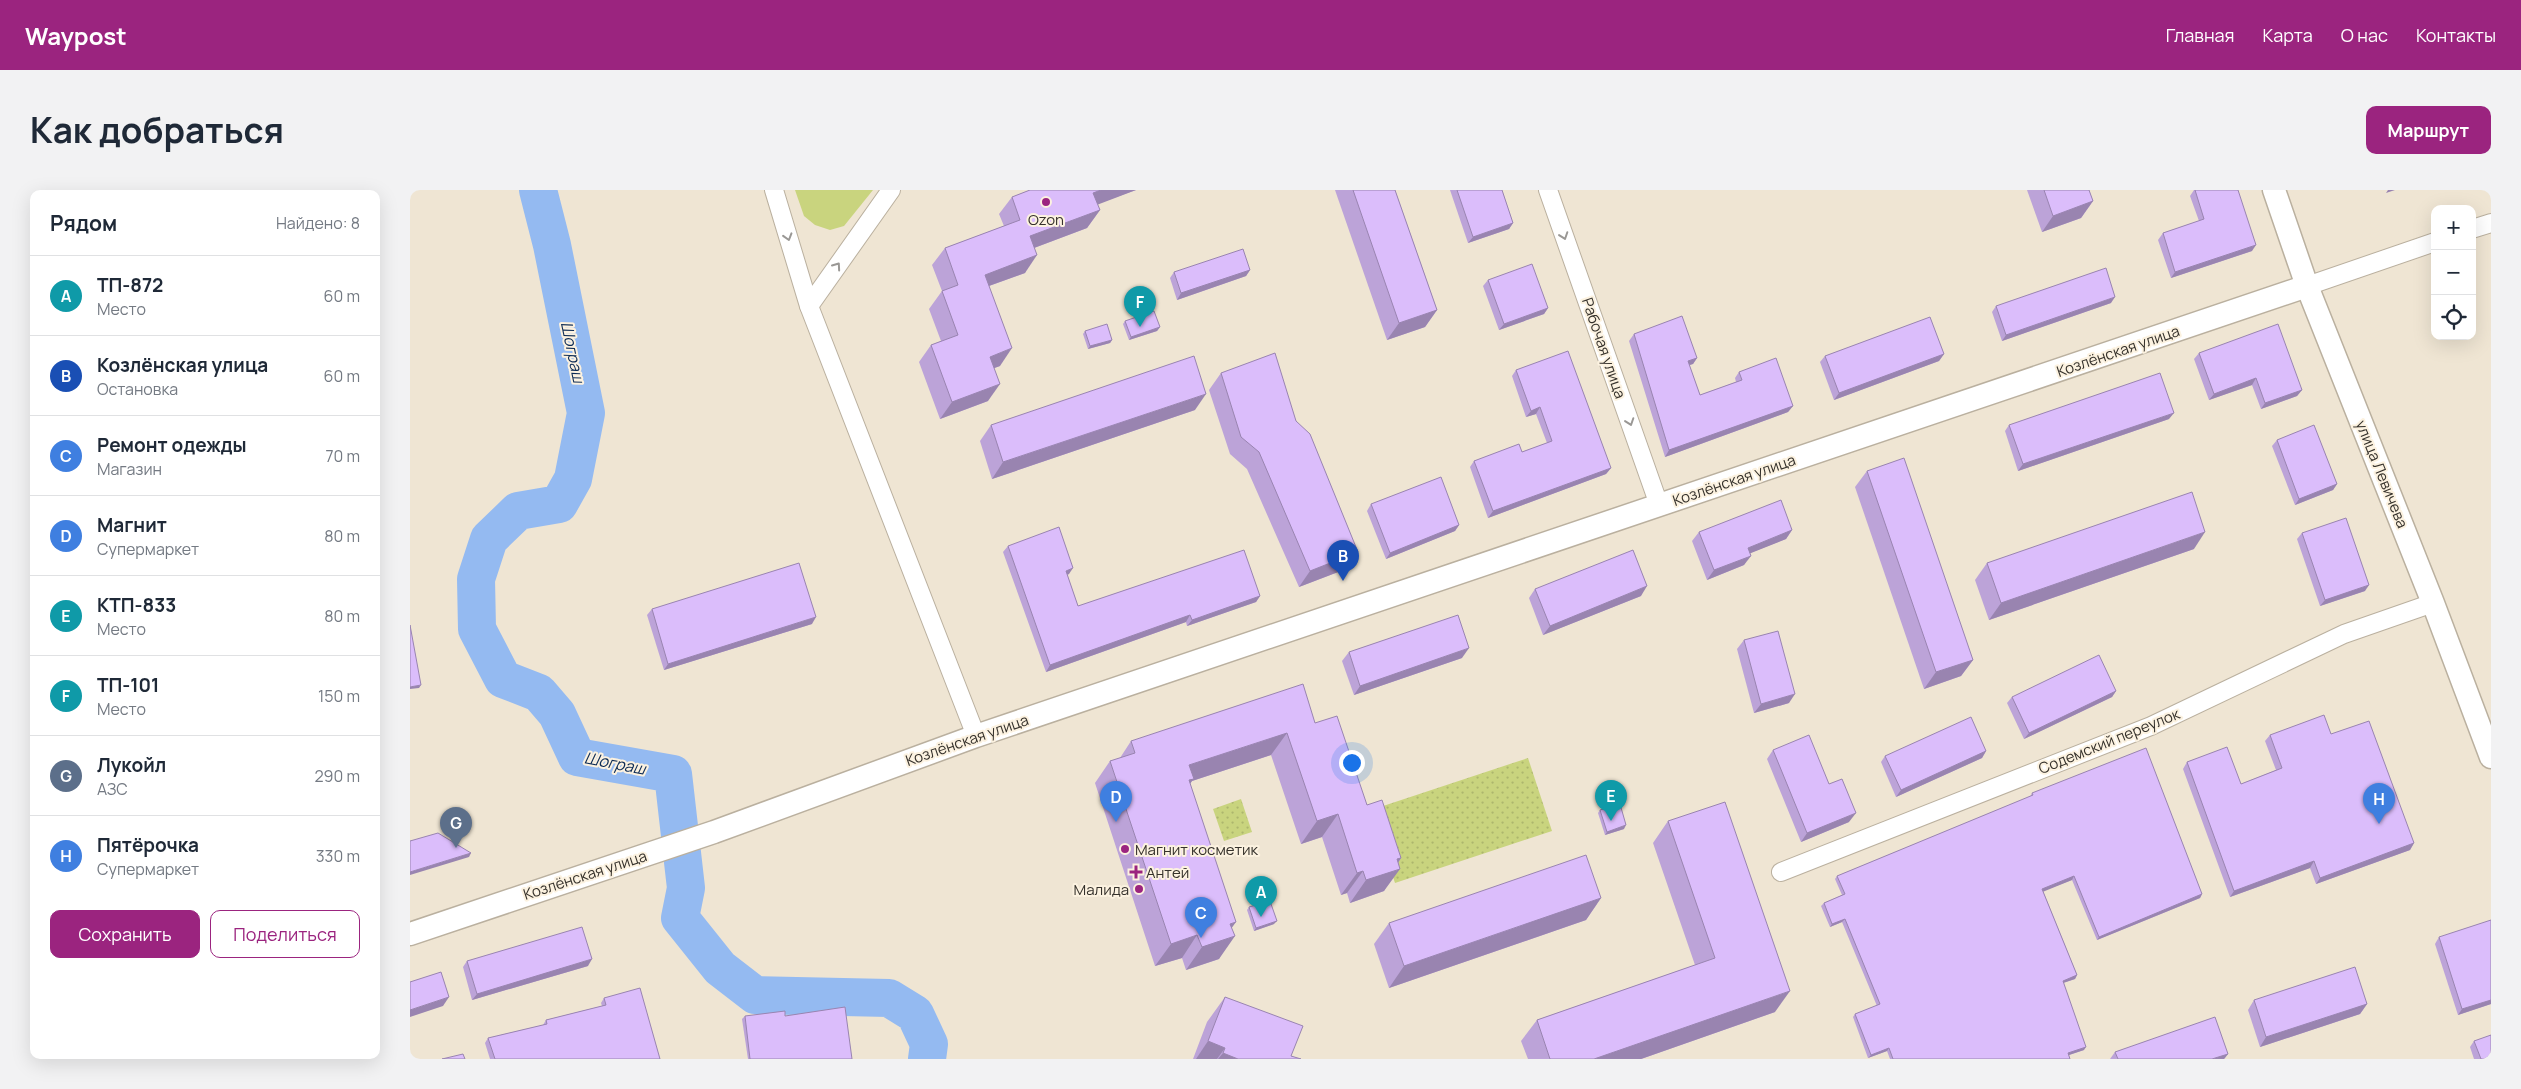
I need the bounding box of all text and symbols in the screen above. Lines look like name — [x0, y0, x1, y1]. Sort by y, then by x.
text: Waypost — [25, 19, 127, 52]
text: Главная — [2166, 23, 2235, 47]
text: Карта — [2263, 23, 2313, 47]
text: О нас — [2341, 23, 2388, 47]
text: Контакты — [2416, 23, 2496, 47]
text: Как добраться — [30, 106, 284, 154]
button: Маршрут — [2366, 106, 2491, 154]
marker: Ozon — [1040, 196, 1052, 208]
map controls — [2431, 205, 2476, 340]
button: + — [2431, 205, 2476, 250]
text: Рядом — [50, 209, 117, 237]
place label: Ozon — [1028, 209, 1064, 230]
text: Найдено: 8 — [276, 212, 360, 234]
one-way arrow — [1558, 231, 1568, 240]
one-way arrow — [783, 232, 793, 240]
button: − — [2431, 250, 2476, 295]
one-way arrow — [831, 263, 840, 272]
text: ТП-872 — [97, 272, 163, 298]
text: A — [61, 285, 71, 307]
text: 60 m — [324, 285, 360, 307]
pin: F — [1124, 286, 1156, 327]
street label: Рабочая улица — [1577, 295, 1631, 401]
button: locate — [2431, 295, 2476, 340]
text: Место — [97, 298, 146, 320]
water label: Шограш — [556, 319, 591, 386]
street label: Козлёнская улица — [2054, 320, 2182, 382]
text: Козлёнская улица — [97, 352, 268, 378]
text: B — [61, 365, 71, 387]
text: 60 m — [324, 365, 360, 387]
text: Остановка — [97, 378, 178, 400]
one-way arrow — [1624, 417, 1634, 426]
street label: улица Левичева — [2351, 417, 2413, 531]
text: Ремонт одежды — [97, 432, 247, 458]
text: C — [60, 445, 72, 467]
text: 70 m — [325, 445, 360, 467]
street label: Козлёнская улица — [1670, 449, 1798, 511]
text: Магазин — [97, 458, 162, 480]
text: Магнит — [97, 512, 167, 538]
text: D — [60, 525, 72, 547]
text: 80 m — [324, 525, 360, 547]
text: Супермаркет — [97, 538, 199, 560]
pin: B — [1327, 540, 1359, 581]
text: КТП-833 — [97, 592, 176, 618]
text: E — [61, 605, 71, 627]
text: 80 m — [324, 605, 360, 627]
text: Место — [97, 618, 146, 640]
text: ТП-101 — [97, 672, 159, 698]
text: F — [62, 685, 70, 707]
text: 150 m — [318, 685, 360, 707]
text: Место — [97, 698, 146, 720]
street label: Содемский переулок — [2035, 703, 2183, 779]
street label: Козлёнская улица — [903, 709, 1031, 771]
water label: Шограш — [583, 746, 649, 780]
your location — [1339, 750, 1365, 776]
text: Лукойл — [97, 752, 166, 778]
text: G — [60, 765, 72, 787]
text: 290 m — [314, 765, 360, 787]
text: АЗС — [97, 778, 128, 800]
pin: E — [1595, 780, 1627, 821]
pin: D — [1100, 781, 1132, 822]
pin: H — [2363, 783, 2395, 824]
pin: G — [440, 807, 472, 848]
text: Пятёрочка — [97, 832, 199, 858]
place label: Магнит косметик — [1135, 839, 1259, 860]
marker: Магнит косметик — [1119, 843, 1131, 855]
text: H — [60, 845, 72, 867]
text: 330 m — [316, 845, 360, 867]
street label: Козлёнская улица — [521, 845, 649, 905]
text: Супермаркет — [97, 858, 199, 880]
place label: Антей — [1146, 862, 1189, 883]
marker: Антей — [1130, 866, 1142, 878]
pin: A — [1245, 876, 1277, 917]
place label: Малида — [1074, 879, 1129, 900]
marker: Малида — [1133, 883, 1145, 895]
pin: C — [1185, 897, 1217, 938]
button: Сохранить — [50, 910, 200, 958]
button: Поделиться — [210, 910, 360, 958]

